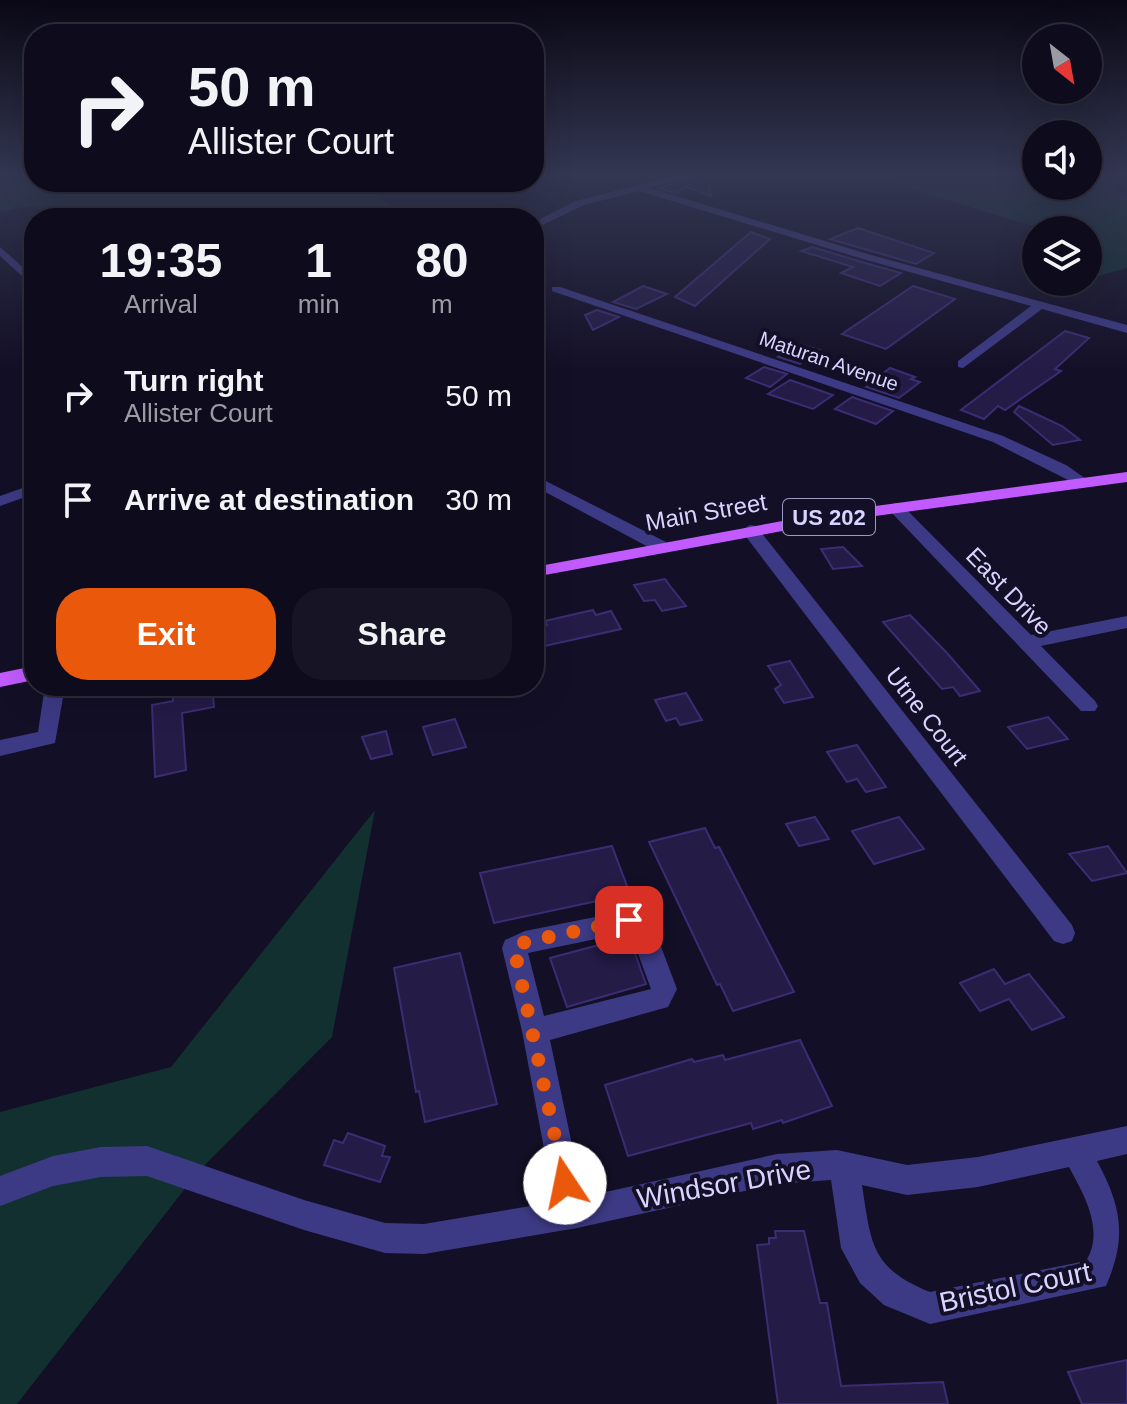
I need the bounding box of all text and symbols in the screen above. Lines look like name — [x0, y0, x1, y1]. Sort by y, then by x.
north arrow — [1022, 24, 1102, 104]
map controls — [1022, 24, 1102, 296]
text: 50 m — [188, 55, 316, 118]
icon: right — [56, 56, 160, 160]
button: sound — [1022, 120, 1102, 200]
text: Allister Court — [188, 121, 394, 162]
button: layers — [1022, 216, 1102, 296]
text: 19:35 — [99, 234, 222, 287]
text: 1 — [305, 234, 332, 287]
text: 80 — [415, 234, 469, 287]
text: Arrival — [124, 289, 198, 319]
text: min — [298, 289, 340, 319]
text: m — [431, 289, 453, 319]
street label: Maturan Avenue — [757, 327, 901, 395]
text: Turn right — [124, 364, 263, 397]
icon: right — [56, 374, 100, 418]
text: 50 m — [445, 379, 512, 412]
text: Allister Court — [124, 398, 273, 428]
icon: arrive — [56, 478, 100, 522]
text: Arrive at destination — [124, 483, 414, 516]
text: 30 m — [445, 483, 512, 516]
street label: Main Street — [643, 488, 769, 536]
road number: US 202 — [783, 499, 875, 535]
street label: East Drive — [961, 542, 1057, 640]
button: Exit — [56, 588, 276, 680]
button: Share — [292, 588, 512, 680]
street label: Utne Court — [881, 662, 974, 770]
pin — [595, 886, 663, 954]
icon: arrive — [607, 898, 651, 942]
position arrow — [523, 1141, 607, 1225]
street label: Windsor Drive — [635, 1153, 813, 1215]
street label: Bristol Court — [936, 1256, 1094, 1318]

